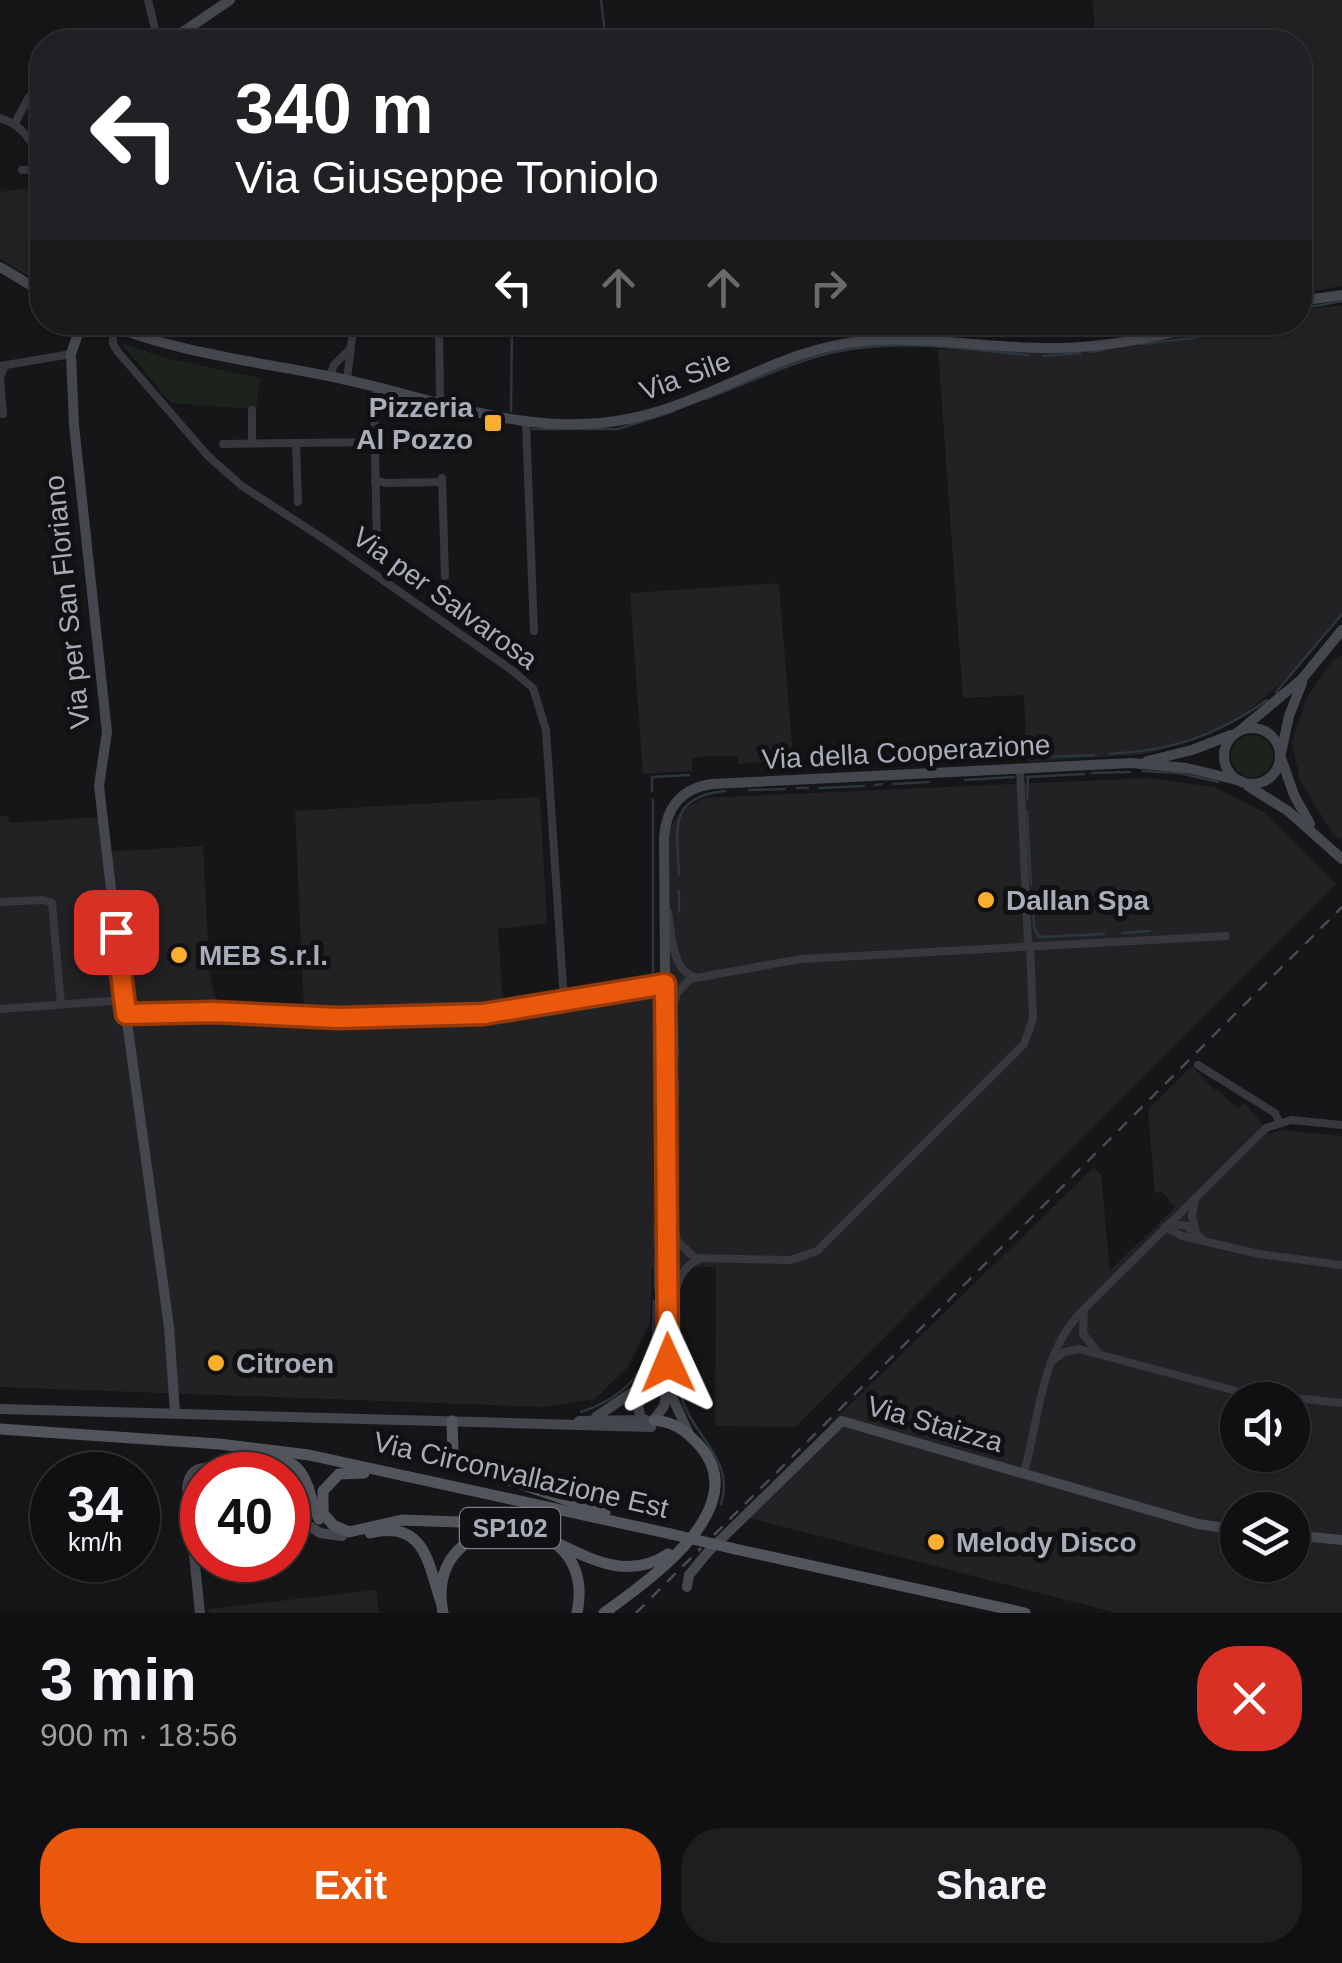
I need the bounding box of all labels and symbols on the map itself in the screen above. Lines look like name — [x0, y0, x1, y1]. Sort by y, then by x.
street label: Via Sile — [635, 345, 735, 407]
place label: Pizzeria Al Pozzo — [356, 392, 473, 455]
marker: Pizzeria Al Pozzo — [482, 412, 504, 434]
street label: Via per San Floriano — [38, 474, 96, 730]
street label: Via per Salvarosa — [347, 521, 544, 676]
street label: Via della Cooperazione — [761, 729, 1051, 775]
place label: Dallan Spa — [1006, 885, 1150, 916]
marker: Dallan Spa — [975, 889, 997, 911]
pin — [74, 890, 159, 975]
place label: MEB S.r.l. — [199, 940, 328, 971]
marker: MEB S.r.l. — [168, 944, 190, 966]
position arrow — [616, 1311, 720, 1415]
place label: Citroen — [236, 1348, 334, 1379]
marker: Citroen — [205, 1352, 227, 1374]
street label: Via Staizza — [864, 1390, 1007, 1458]
street label: Via Circonvallazione Est — [371, 1426, 672, 1524]
speed limit sign: 40 — [180, 1452, 310, 1582]
road number: SP102 — [460, 1508, 560, 1548]
place label: Melody Disco — [956, 1527, 1136, 1558]
marker: Melody Disco — [925, 1531, 947, 1553]

